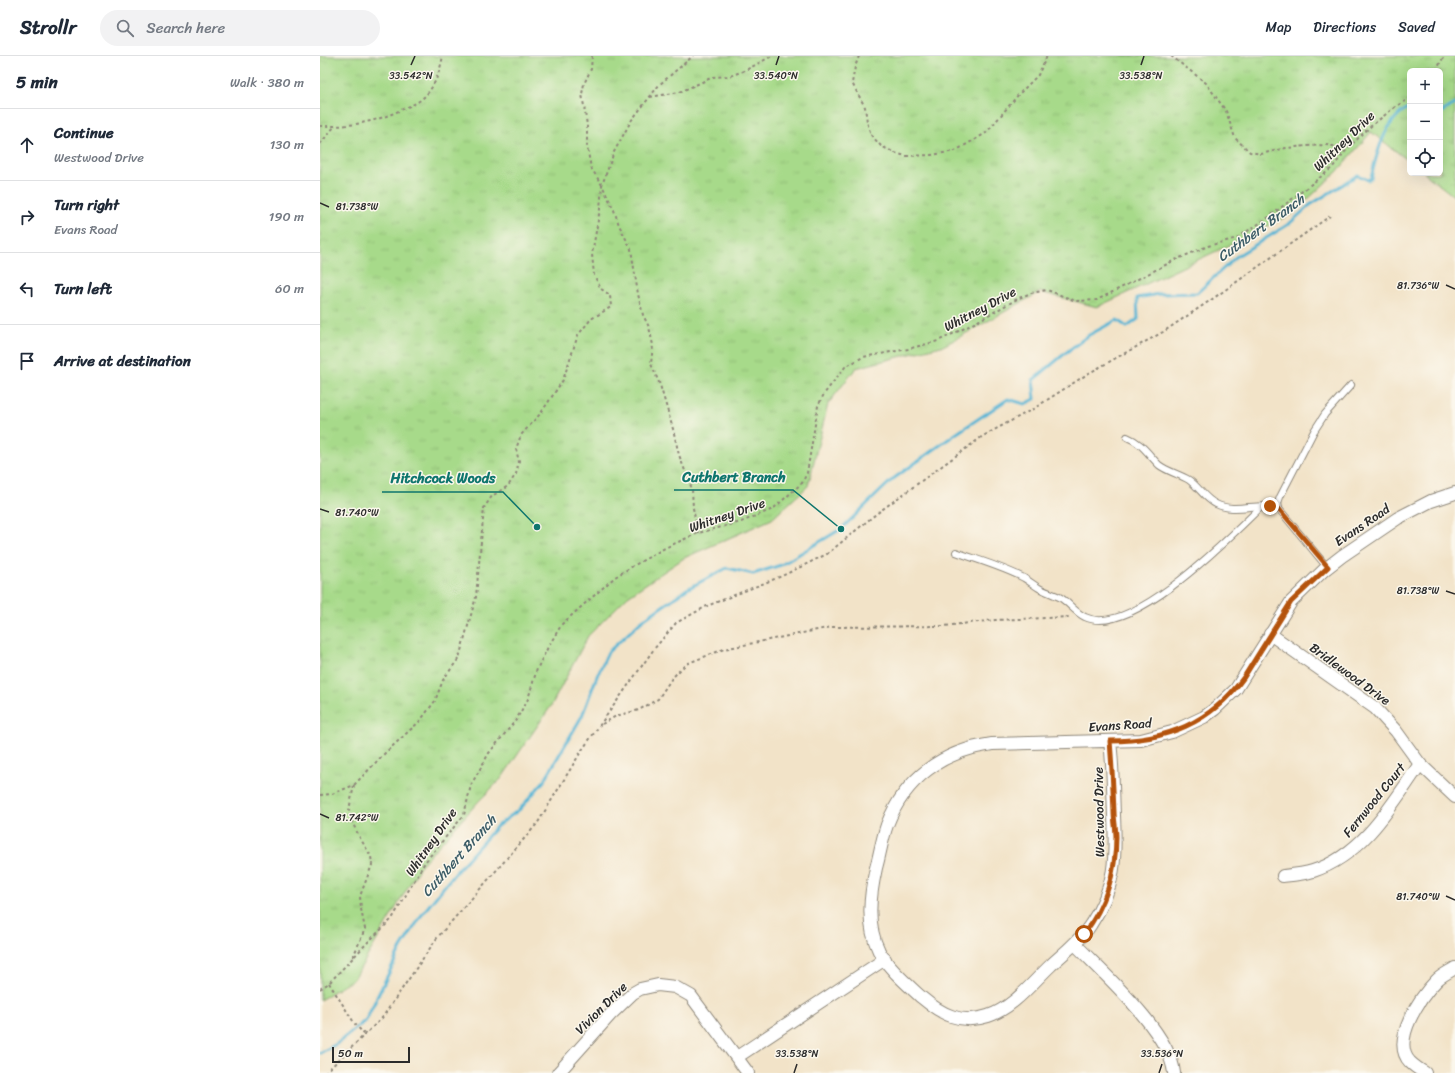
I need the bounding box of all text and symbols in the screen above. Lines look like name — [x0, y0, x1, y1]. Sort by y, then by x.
search box — [100, 10, 380, 46]
text: Strollr — [20, 11, 76, 44]
text: Search here — [146, 15, 225, 41]
text: Map — [1265, 15, 1291, 40]
text: Directions — [1313, 15, 1376, 40]
text: Saved — [1398, 15, 1435, 40]
icon: search — [114, 17, 136, 39]
text: 5 min — [16, 67, 58, 97]
text: 33.542°N — [389, 67, 433, 85]
text: 33.540°N — [754, 67, 798, 85]
text: 33.538°N — [1120, 67, 1162, 85]
map controls — [1407, 68, 1443, 176]
button: + — [1407, 68, 1443, 104]
text: Walk · 380 m — [230, 71, 304, 94]
button: − — [1407, 104, 1443, 140]
street label: Whitney Drive — [1307, 105, 1381, 177]
text: Continue — [54, 120, 114, 146]
text: 130 m — [270, 133, 304, 156]
icon: ahead — [16, 134, 38, 156]
button: locate — [1407, 140, 1443, 176]
text: Westwood Drive — [54, 146, 144, 169]
water label: Cuthbert Branch — [1212, 187, 1311, 268]
text: Turn right — [54, 192, 119, 218]
text: 81.738°W — [336, 198, 379, 216]
text: 190 m — [269, 205, 304, 228]
icon: right — [16, 206, 38, 228]
text: Evans Road — [54, 218, 117, 241]
text: Turn left — [54, 276, 112, 302]
text: 60 m — [275, 277, 304, 300]
text: 81.736°W — [1397, 277, 1439, 295]
icon: left — [16, 278, 38, 300]
street label: Whitney Drive — [940, 280, 1021, 338]
text: Arrive at destination — [54, 348, 191, 374]
icon: arrive — [16, 350, 38, 372]
callout: Cuthbert Branch — [674, 464, 793, 490]
text: Cuthbert Branch — [681, 465, 786, 490]
callout: Hitchcock Woods — [382, 466, 503, 492]
text: Hitchcock Woods — [389, 466, 496, 491]
street label: Whitney Drive — [686, 491, 769, 539]
route end — [1261, 497, 1279, 515]
street label: Evans Road — [1329, 497, 1396, 552]
text: 81.740°W — [335, 504, 379, 522]
text: 81.738°W — [1397, 582, 1440, 600]
street label: Bridlewood Drive — [1305, 637, 1395, 711]
street label: Evans Road — [1088, 711, 1154, 739]
street label: Fernwood Court — [1337, 757, 1412, 842]
street label: Westwood Drive — [1087, 766, 1111, 857]
street label: Whitney Drive — [399, 803, 463, 881]
water label: Cuthbert Branch — [415, 808, 504, 903]
text: 81.742°W — [335, 809, 379, 827]
text: 81.740°W — [1396, 888, 1440, 906]
route start — [1075, 925, 1093, 943]
street label: Vivion Drive — [569, 976, 633, 1040]
text: 50 m — [338, 1044, 363, 1063]
scale bar — [332, 1045, 410, 1064]
text: 33.538°N — [776, 1045, 818, 1063]
text: 33.536°N — [1141, 1045, 1183, 1063]

